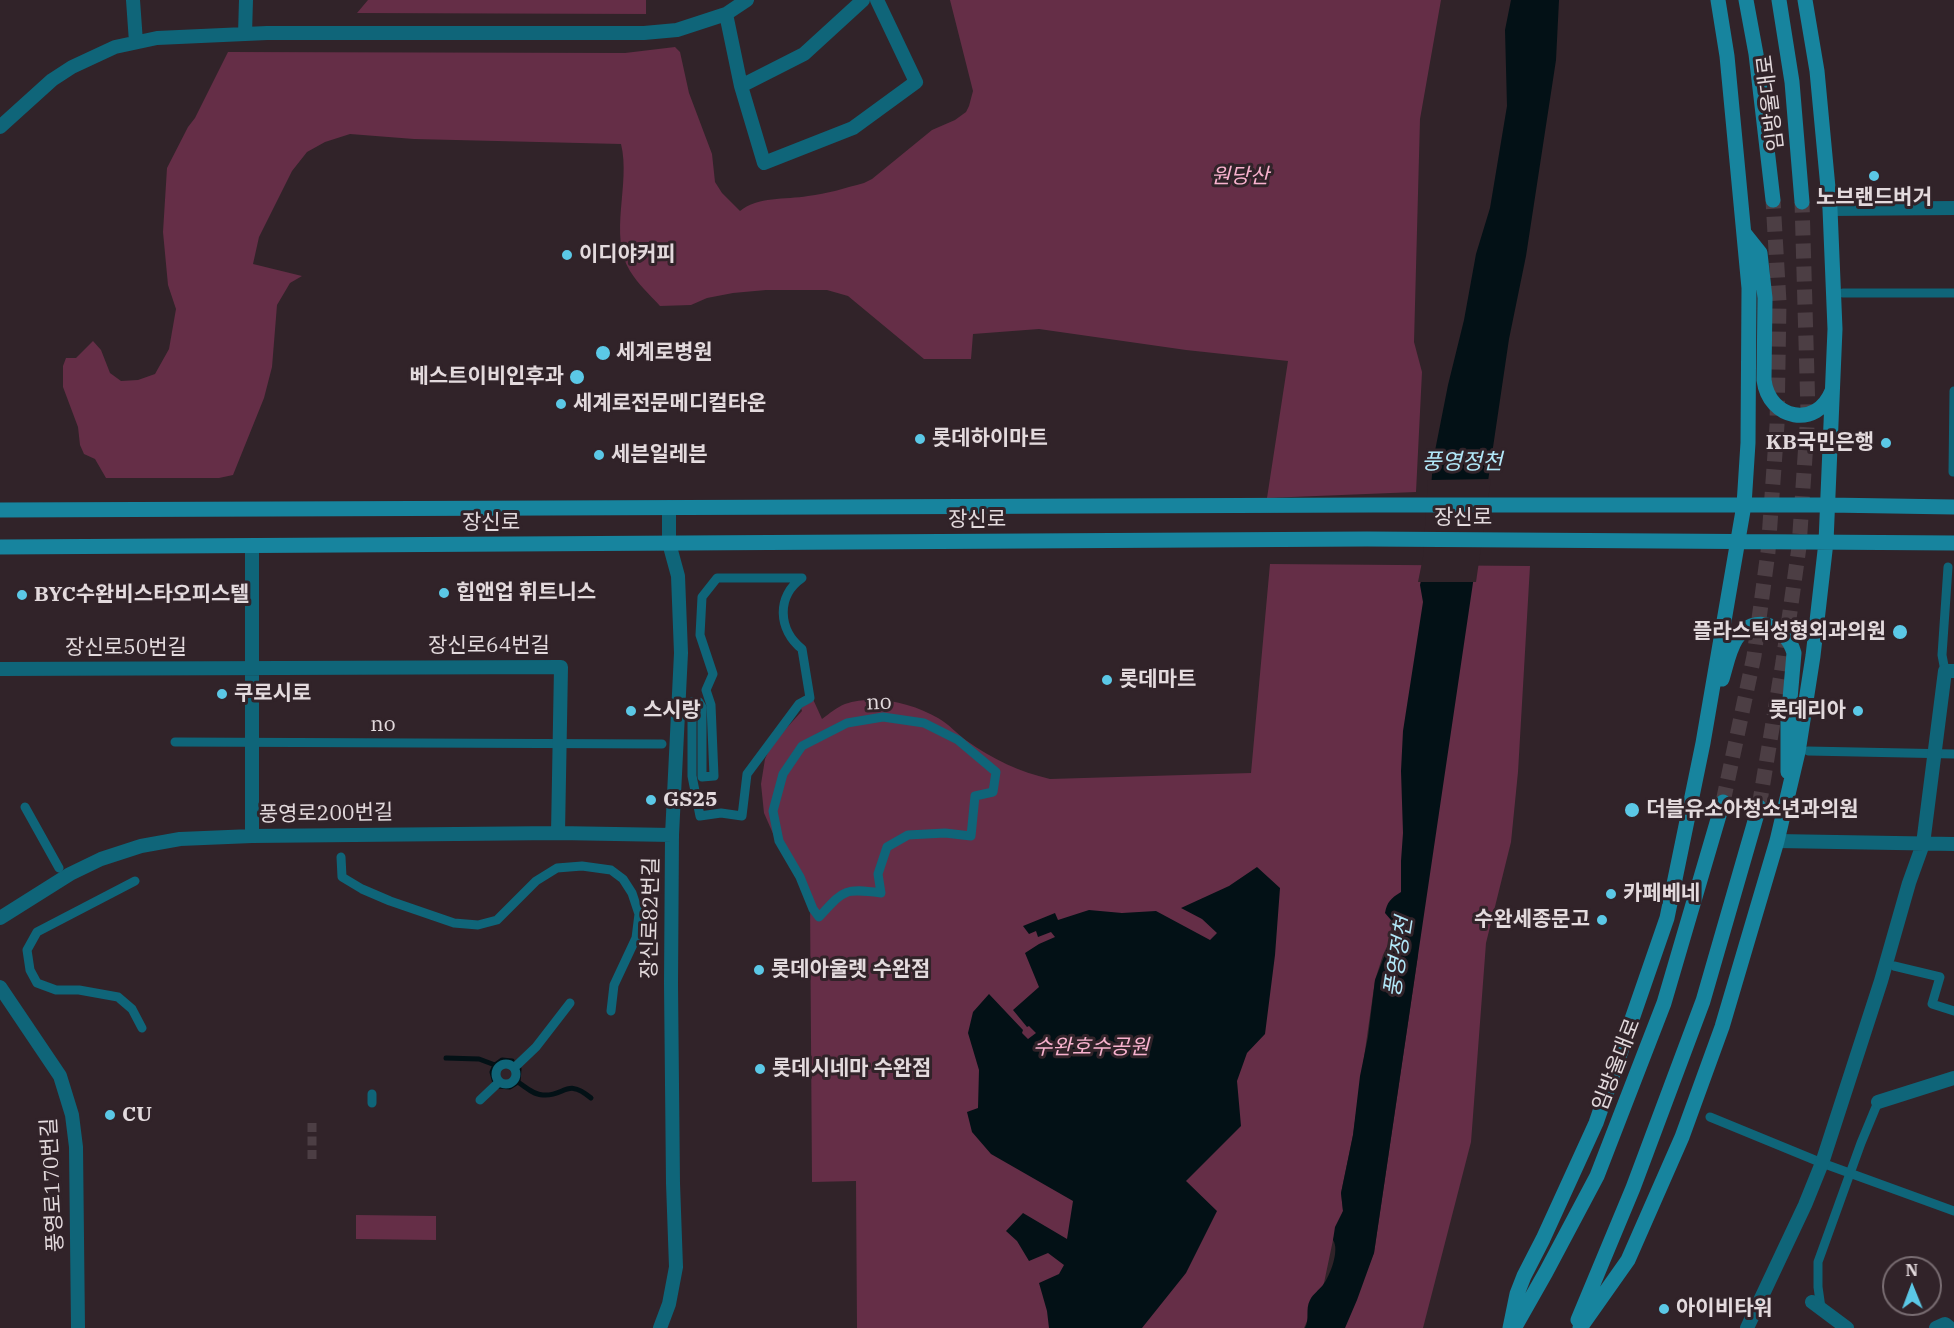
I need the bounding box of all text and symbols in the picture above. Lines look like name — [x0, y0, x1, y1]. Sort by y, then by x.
street label: 임방울대로 — [1753, 54, 1789, 152]
park label: 원당산 — [1211, 164, 1269, 190]
marker: 노브랜드버거 — [1867, 169, 1881, 183]
place label: 노브랜드버거 — [1816, 185, 1932, 211]
place label: 이디야커피 — [579, 242, 676, 268]
marker: 이디야커피 — [560, 248, 574, 262]
place label: 세계로병원 — [616, 340, 713, 366]
marker: 세계로병원 — [594, 344, 612, 362]
place label: 베스트이비인후과 — [409, 364, 564, 390]
marker: 베스트이비인후과 — [568, 368, 586, 386]
place label: 세계로전문메디컬타운 — [573, 391, 766, 417]
marker: 세계로전문메디컬타운 — [554, 397, 568, 411]
place label: 롯데하이마트 — [932, 426, 1048, 452]
place label: KB국민은행 — [1766, 430, 1874, 456]
marker: 롯데하이마트 — [913, 432, 927, 446]
marker: KB국민은행 — [1879, 436, 1893, 450]
place label: 세븐일레븐 — [611, 442, 708, 468]
marker: 세븐일레븐 — [592, 448, 606, 462]
water label: 풍영정천 — [1422, 450, 1502, 476]
street label: 장신로 — [1434, 505, 1492, 531]
street label: 장신로 — [948, 507, 1006, 533]
street label: 장신로 — [462, 510, 520, 536]
place label: 힙앤업 휘트니스 — [456, 580, 596, 606]
place label: BYC수완비스타오피스텔 — [34, 582, 250, 608]
marker: 힙앤업 휘트니스 — [437, 586, 451, 600]
marker: BYC수완비스타오피스텔 — [15, 588, 29, 602]
place label: 플라스틱성형외과의원 — [1693, 619, 1886, 645]
marker: 플라스틱성형외과의원 — [1891, 623, 1909, 641]
street label: 장신로64번길 — [428, 633, 550, 659]
street label: 장신로50번길 — [65, 635, 187, 661]
place label: 롯데마트 — [1119, 667, 1196, 693]
marker: 롯데마트 — [1100, 673, 1114, 687]
place label: 쿠로시로 — [234, 681, 311, 707]
marker: 쿠로시로 — [215, 687, 229, 701]
street label: no — [866, 690, 892, 716]
place label: 스시랑 — [643, 698, 701, 724]
place label: 롯데리아 — [1769, 698, 1846, 724]
marker: 스시랑 — [624, 704, 638, 718]
marker: 롯데리아 — [1851, 704, 1865, 718]
street label: no — [370, 712, 396, 738]
place label: GS25 — [663, 787, 718, 813]
marker: GS25 — [644, 793, 658, 807]
place label: 더블유소아청소년과의원 — [1646, 797, 1859, 823]
street label: 풍영로200번길 — [259, 800, 393, 828]
marker: 더블유소아청소년과의원 — [1623, 801, 1641, 819]
street label: 장신로82번길 — [637, 857, 665, 979]
place label: 카페베네 — [1623, 881, 1700, 907]
marker: 카페베네 — [1604, 887, 1618, 901]
place label: 수완세종문고 — [1474, 907, 1590, 933]
marker: 수완세종문고 — [1595, 913, 1609, 927]
water label: 풍영정천 — [1380, 915, 1418, 999]
place label: 롯데아울렛 수완점 — [771, 957, 930, 983]
marker: 롯데아울렛 수완점 — [752, 963, 766, 977]
street label: 임방울대로 — [1588, 1015, 1646, 1115]
park label: 수완호수공원 — [1033, 1035, 1149, 1061]
place label: 롯데시네마 수완점 — [772, 1056, 931, 1082]
marker: 롯데시네마 수완점 — [753, 1062, 767, 1076]
place label: CU — [122, 1102, 152, 1128]
marker: CU — [103, 1108, 117, 1122]
street label: 풍영로170번길 — [37, 1117, 69, 1253]
north arrow — [1882, 1256, 1942, 1316]
text: N — [1905, 1260, 1918, 1280]
place label: 아이비타워 — [1676, 1296, 1773, 1322]
marker: 아이비타워 — [1657, 1302, 1671, 1316]

